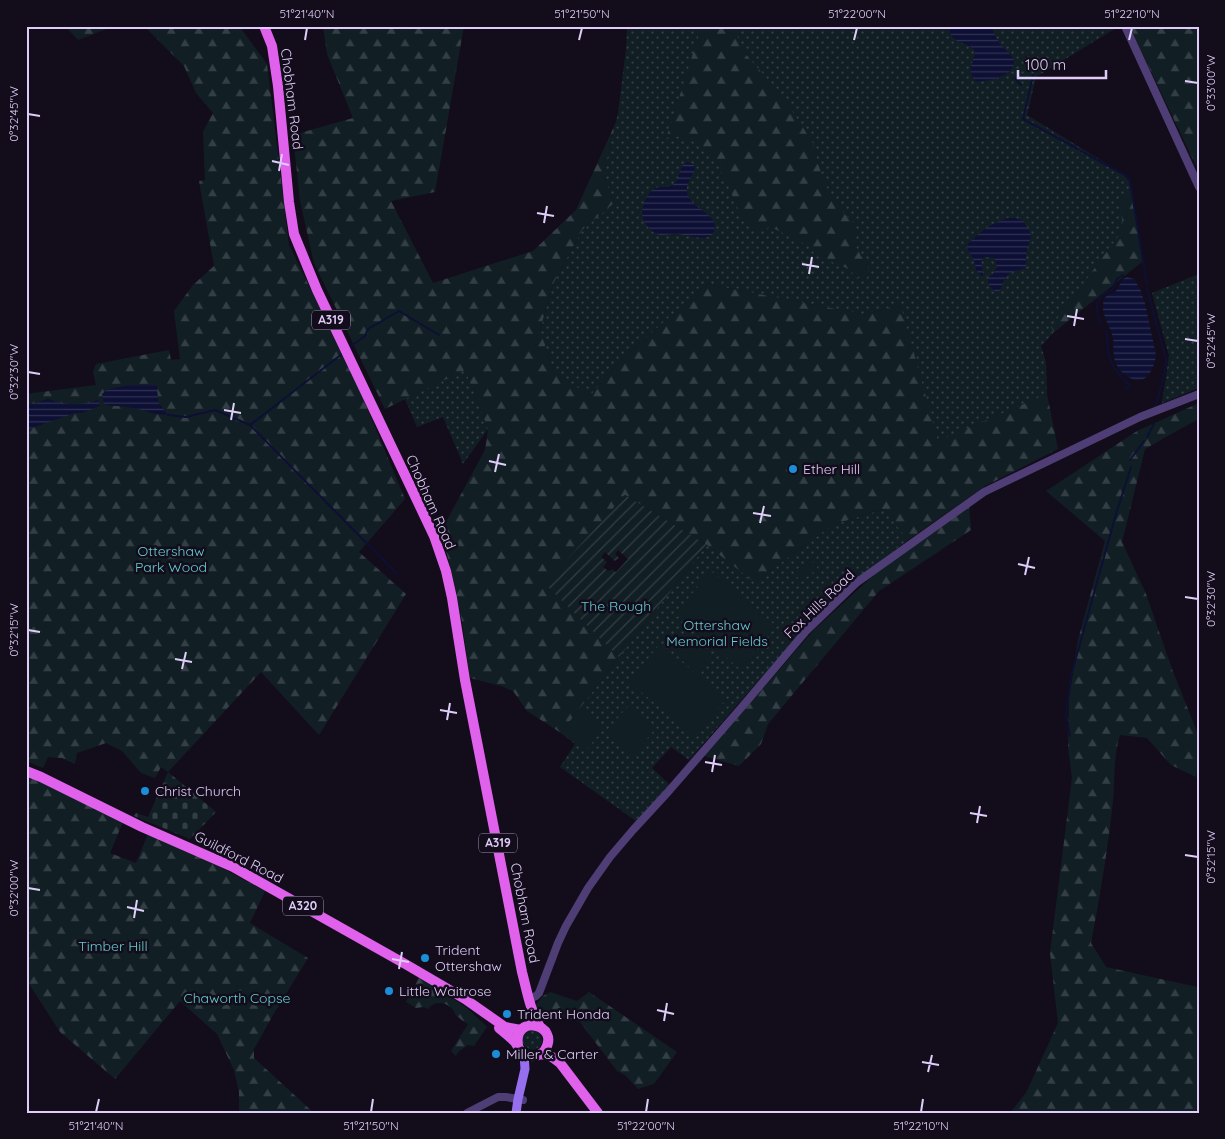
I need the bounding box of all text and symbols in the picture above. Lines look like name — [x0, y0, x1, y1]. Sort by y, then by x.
text: 51°21'40"N — [279, 6, 335, 21]
text: 51°21'50"N — [554, 6, 610, 21]
text: 51°22'00"N — [828, 6, 886, 21]
text: 51°22'10"N — [1104, 6, 1160, 21]
street label: Chobham Road — [277, 47, 307, 151]
scale bar — [1018, 48, 1105, 80]
text: 0°33'00"W — [1203, 54, 1218, 111]
text: 100 m — [1025, 55, 1066, 74]
text: 0°32'45"W — [6, 86, 21, 142]
road number: A319 — [312, 310, 350, 330]
text: 0°32'45"W — [1203, 313, 1218, 369]
text: 0°32'30"W — [6, 344, 21, 400]
street label: Chobham Road — [402, 452, 460, 552]
place label: Ether Hill — [803, 460, 860, 478]
marker: Ether Hill — [787, 463, 799, 475]
park label: Ottershaw Park Wood — [135, 542, 207, 576]
street label: Fox Hills Road — [780, 566, 858, 642]
text: 0°32'30"W — [1203, 571, 1218, 627]
park label: The Rough — [581, 597, 651, 615]
text: 0°32'15"W — [6, 603, 21, 657]
park label: Ottershaw Memorial Fields — [666, 616, 768, 650]
place label: Christ Church — [155, 782, 241, 800]
marker: Christ Church — [139, 785, 151, 797]
street label: Guildford Road — [192, 827, 286, 887]
text: 0°32'15"W — [1203, 830, 1218, 884]
road number: A319 — [479, 834, 517, 852]
text: 0°32'00"W — [6, 859, 21, 916]
street label: Chobham Road — [506, 861, 544, 965]
road number: A320 — [283, 896, 323, 916]
park label: Timber Hill — [78, 937, 148, 955]
place label: Trident Ottershaw — [435, 941, 502, 975]
marker: Trident Ottershaw — [419, 952, 431, 964]
place label: Little Waitrose — [399, 982, 491, 1000]
marker: Little Waitrose — [383, 985, 395, 997]
park label: Chaworth Copse — [184, 989, 291, 1007]
place label: Trident Honda — [517, 1005, 610, 1023]
marker: Trident Honda — [501, 1008, 513, 1020]
place label: Miller & Carter — [506, 1045, 599, 1063]
marker: Miller & Carter — [490, 1048, 502, 1060]
text: 51°21'40"N — [68, 1118, 124, 1133]
text: 51°21'50"N — [343, 1118, 399, 1133]
text: 51°22'00"N — [617, 1118, 675, 1133]
text: 51°22'10"N — [893, 1118, 949, 1133]

